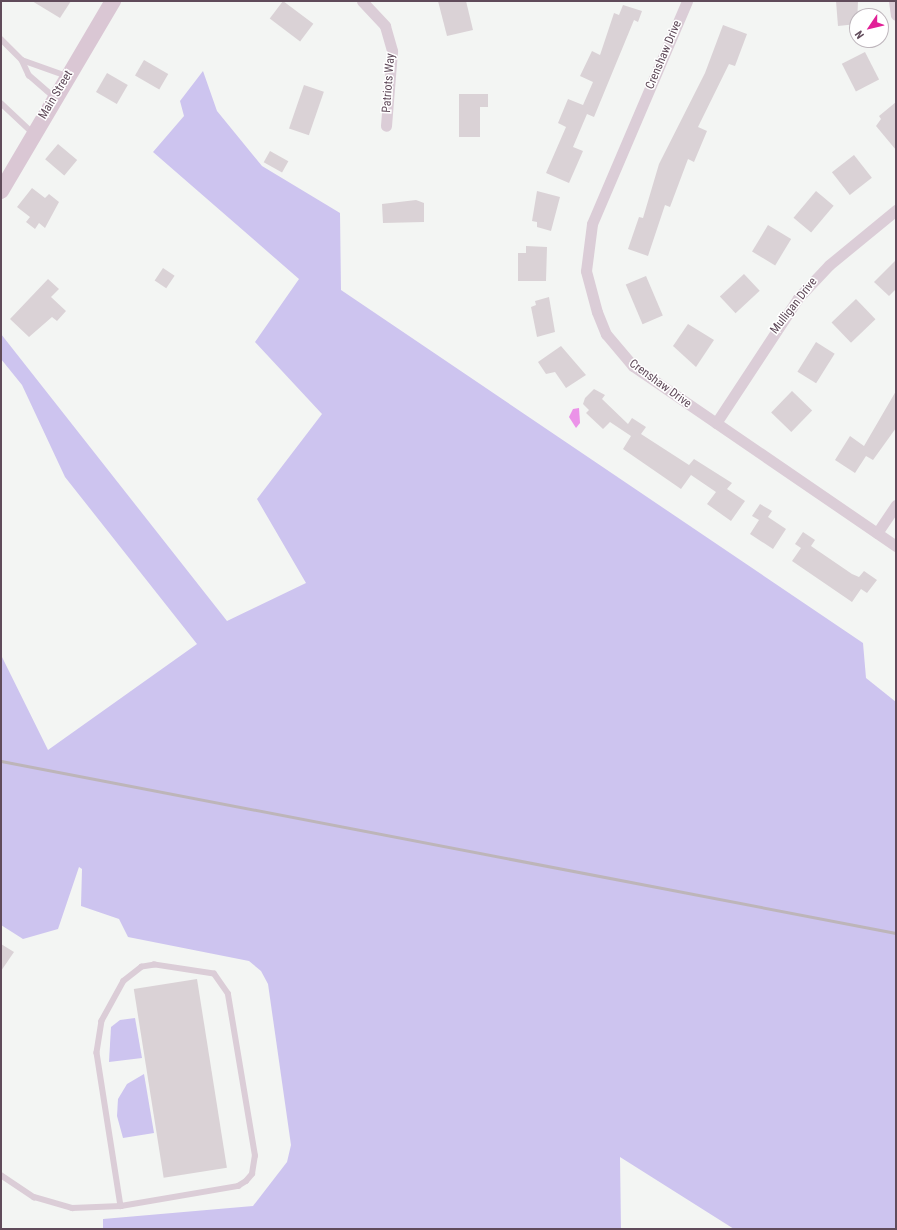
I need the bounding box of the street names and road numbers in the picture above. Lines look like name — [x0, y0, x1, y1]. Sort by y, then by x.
street label: Crenshaw Drive — [643, 18, 685, 92]
street label: Patriots Way — [380, 53, 398, 113]
street label: Main Street — [36, 68, 76, 122]
street label: Mulligan Drive — [768, 275, 820, 337]
street label: Crenshaw Drive — [626, 357, 694, 411]

